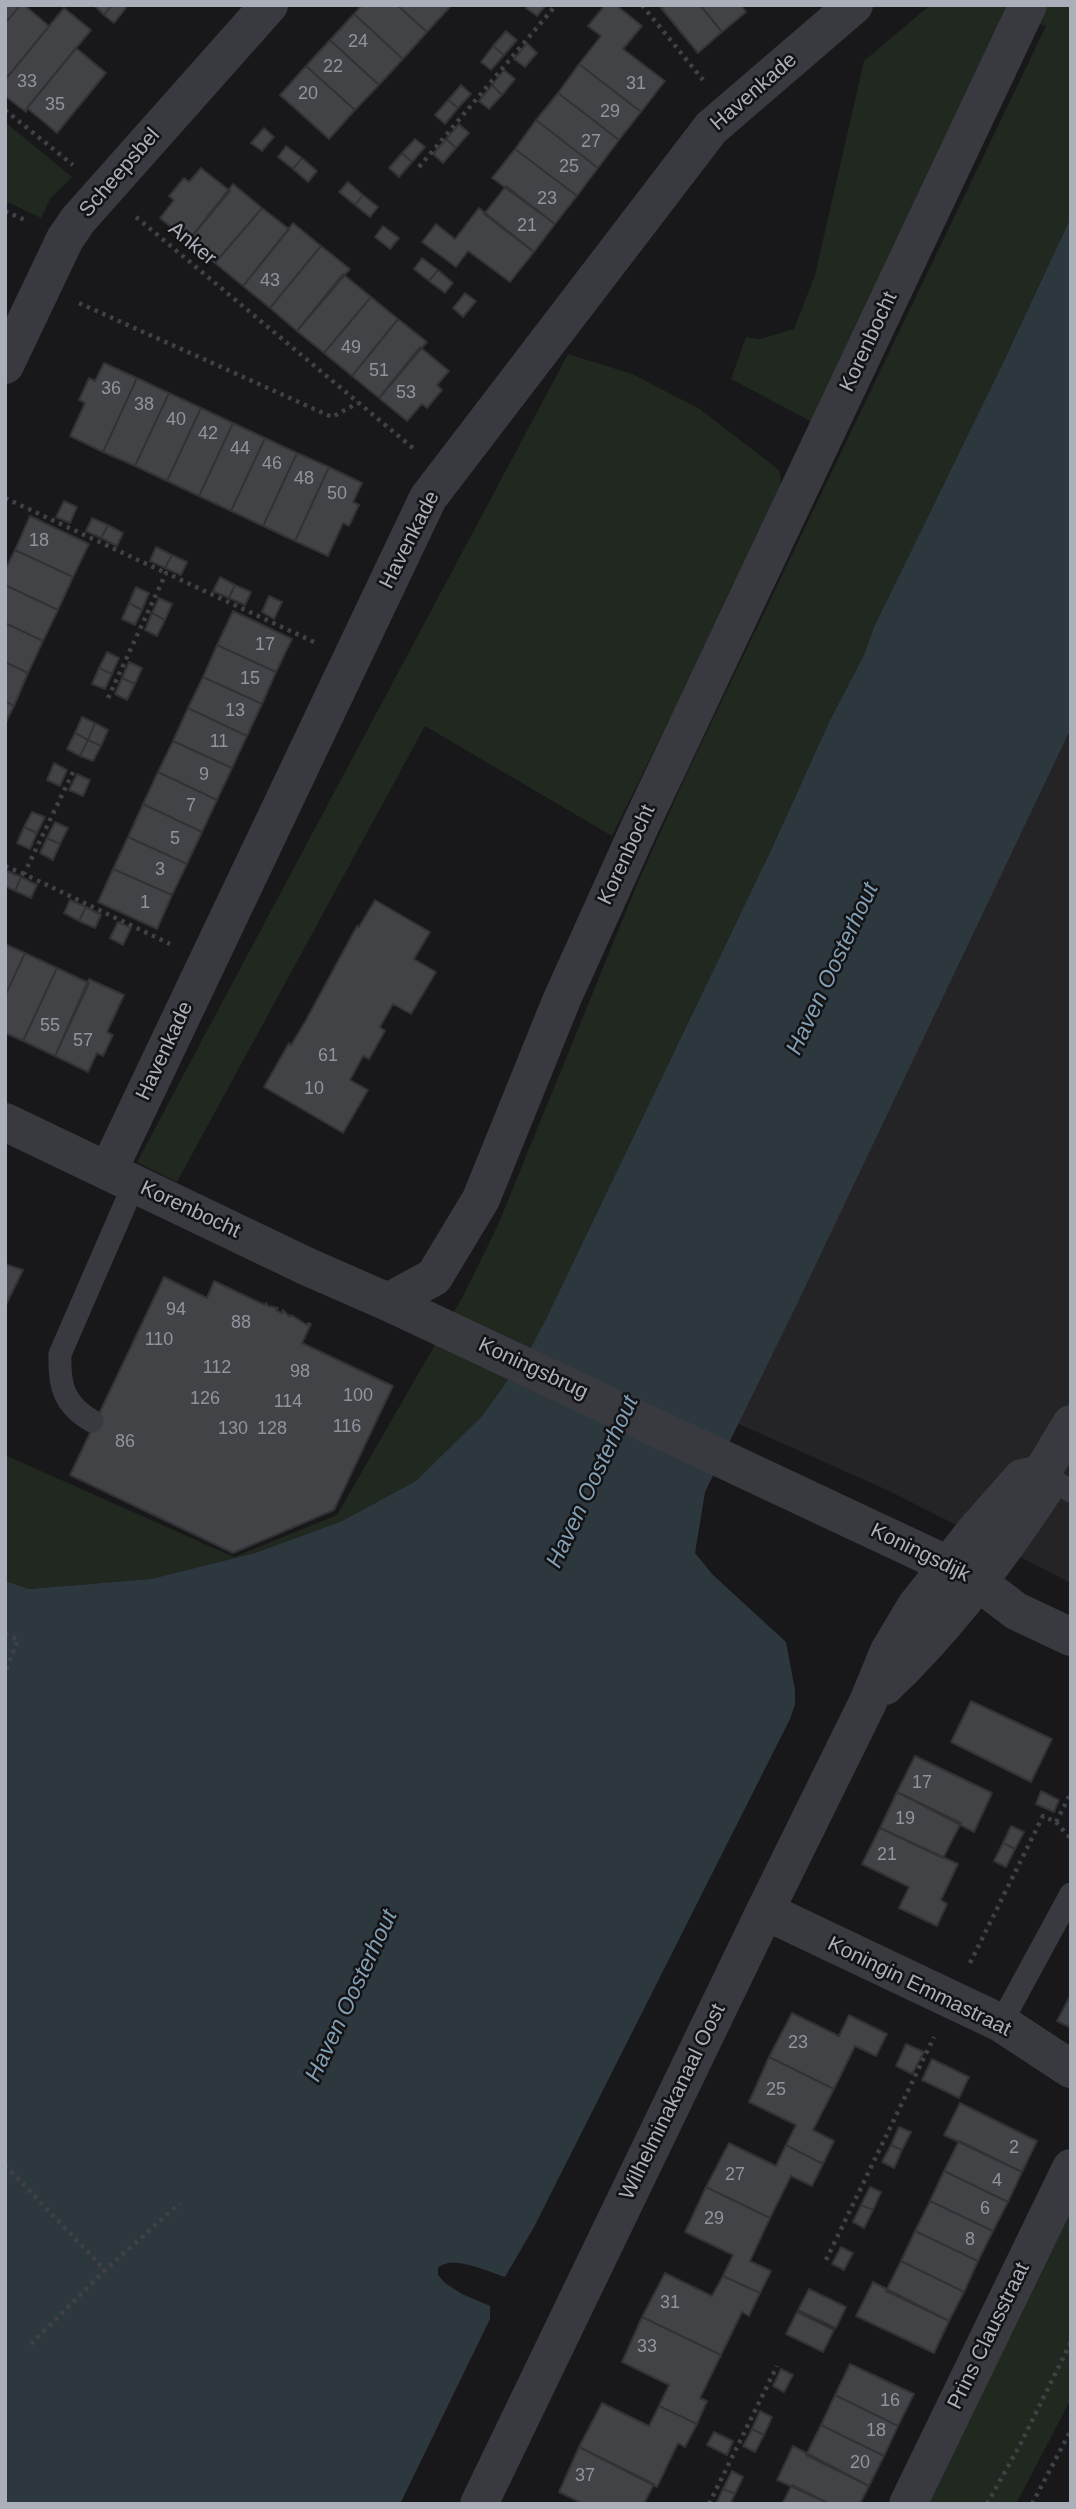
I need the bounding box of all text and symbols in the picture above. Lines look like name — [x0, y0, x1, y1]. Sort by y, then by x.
house number: 24 — [348, 31, 368, 53]
street label: Havenkade — [706, 48, 802, 136]
house number: 22 — [323, 56, 343, 78]
house number: 33 — [17, 71, 37, 93]
house number: 31 — [626, 73, 646, 95]
house number: 20 — [298, 83, 318, 105]
house number: 35 — [45, 94, 65, 116]
house number: 29 — [600, 101, 620, 123]
street label: Scheepsbel — [74, 123, 166, 223]
house number: 27 — [581, 131, 601, 153]
house number: 25 — [559, 156, 579, 178]
house number: 23 — [537, 188, 557, 210]
house number: 21 — [517, 215, 537, 237]
street label: Anker — [163, 217, 221, 271]
house number: 43 — [260, 270, 280, 292]
street label: Korenbocht — [835, 288, 903, 396]
house number: 49 — [341, 337, 361, 359]
house number: 51 — [369, 360, 389, 382]
house number: 36 — [101, 378, 121, 400]
house number: 53 — [396, 382, 416, 404]
house number: 38 — [134, 394, 154, 416]
house number: 40 — [166, 409, 186, 431]
house number: 42 — [198, 423, 218, 445]
house number: 44 — [230, 438, 250, 460]
house number: 46 — [262, 453, 282, 475]
house number: 48 — [294, 468, 314, 490]
house number: 50 — [327, 483, 347, 505]
street label: Havenkade — [375, 487, 445, 593]
house number: 18 — [29, 530, 49, 552]
house number: 17 — [255, 634, 275, 656]
house number: 15 — [240, 668, 260, 690]
house number: 13 — [225, 700, 245, 722]
house number: 11 — [210, 731, 228, 753]
house number: 9 — [199, 764, 209, 786]
house number: 7 — [186, 795, 196, 817]
street label: Korenbocht — [593, 801, 661, 909]
house number: 5 — [170, 828, 180, 850]
house number: 3 — [155, 859, 165, 881]
water label: Haven Oosterhout — [781, 879, 885, 1059]
house number: 1 — [140, 892, 150, 914]
street label: Havenkade — [131, 998, 199, 1104]
house number: 55 — [40, 1015, 60, 1037]
house number: 57 — [73, 1030, 93, 1052]
house number: 61 — [318, 1045, 338, 1067]
house number: 10 — [304, 1078, 324, 1100]
street label: Korenbocht — [136, 1176, 244, 1244]
house number: 94 — [166, 1299, 186, 1321]
house number: 88 — [231, 1312, 251, 1334]
house number: 110 — [145, 1329, 173, 1351]
street label: Koningsbrug — [474, 1333, 592, 1405]
house number: 112 — [203, 1357, 231, 1379]
house number: 98 — [290, 1361, 310, 1383]
house number: 100 — [343, 1385, 373, 1407]
house number: 126 — [190, 1388, 220, 1410]
house number: 114 — [274, 1391, 302, 1413]
water label: Haven Oosterhout — [541, 1392, 645, 1572]
house number: 116 — [333, 1416, 361, 1438]
house number: 130 — [218, 1418, 248, 1440]
house number: 128 — [257, 1418, 287, 1440]
house number: 86 — [115, 1431, 135, 1453]
street label: Koningsdijk — [866, 1518, 974, 1588]
house number: 17 — [912, 1772, 932, 1794]
house number: 19 — [895, 1808, 915, 1830]
house number: 21 — [877, 1844, 897, 1866]
water label: Haven Oosterhout — [300, 1906, 404, 2086]
street label: Koningin Emmastraat — [823, 1932, 1015, 2042]
street label: Wilhelminakanaal Oost — [615, 2000, 731, 2204]
house number: 23 — [788, 2032, 808, 2054]
house number: 25 — [766, 2079, 786, 2101]
house number: 2 — [1009, 2137, 1019, 2159]
house number: 27 — [725, 2164, 745, 2186]
house number: 4 — [992, 2170, 1002, 2192]
house number: 6 — [980, 2198, 990, 2220]
house number: 29 — [704, 2208, 724, 2230]
house number: 8 — [965, 2229, 975, 2251]
street label: Prins Clausstraat — [943, 2259, 1035, 2413]
house number: 31 — [660, 2292, 680, 2314]
house number: 33 — [637, 2336, 657, 2358]
house number: 16 — [880, 2390, 900, 2412]
house number: 18 — [866, 2420, 886, 2442]
house number: 20 — [850, 2452, 870, 2474]
house number: 37 — [575, 2465, 595, 2487]

